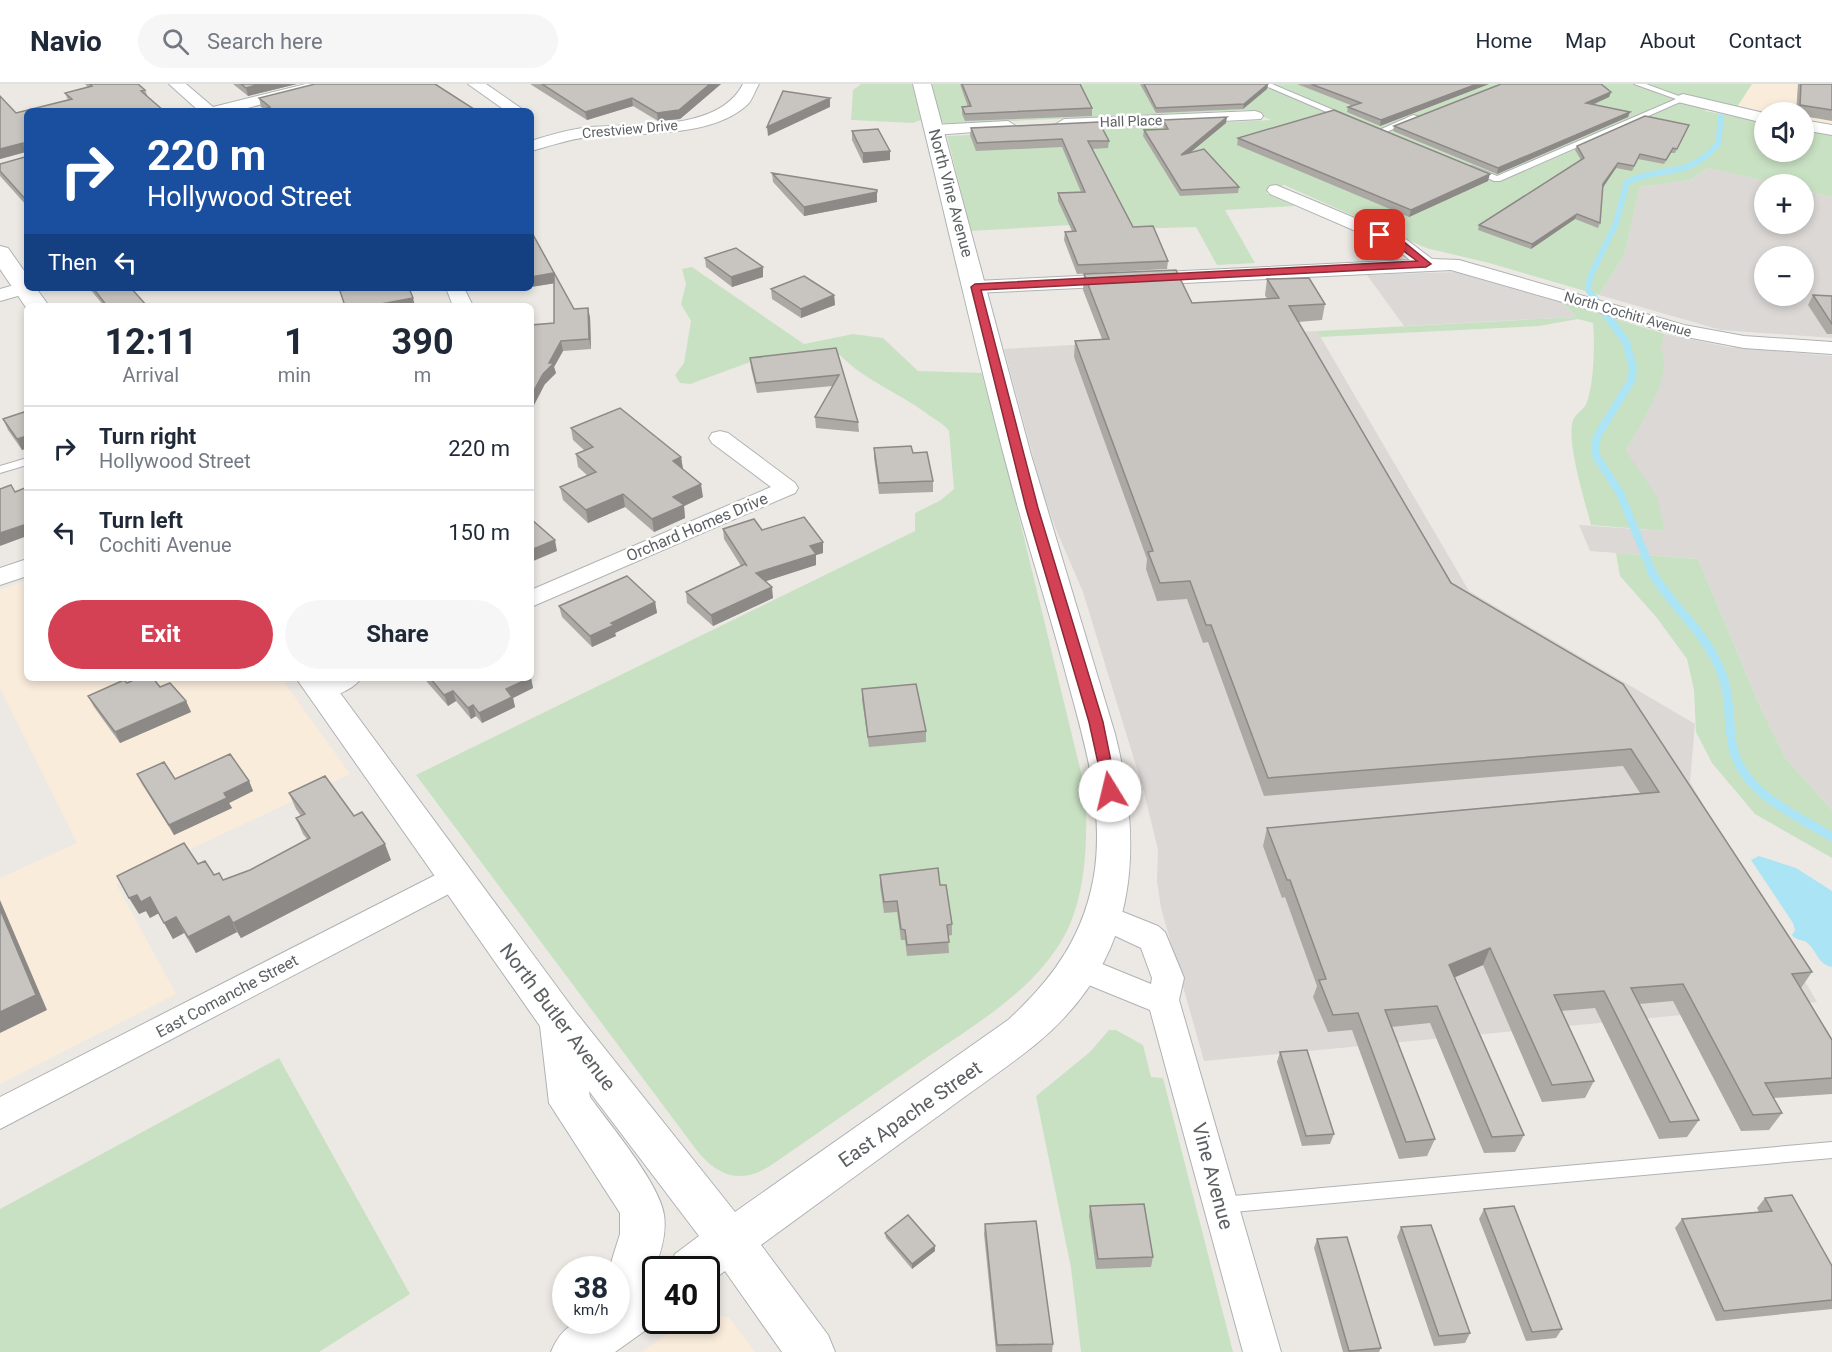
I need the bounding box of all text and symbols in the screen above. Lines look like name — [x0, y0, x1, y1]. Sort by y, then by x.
search box — [138, 14, 558, 68]
text: Navio — [30, 25, 102, 58]
icon: search — [159, 25, 192, 58]
text: Search here — [207, 29, 323, 54]
text: Home — [1476, 29, 1532, 53]
text: Map — [1565, 29, 1607, 53]
text: About — [1640, 29, 1696, 53]
text: Contact — [1729, 29, 1802, 53]
map controls — [1754, 102, 1814, 306]
button: sound — [1754, 102, 1814, 162]
street label: Hall Place — [1099, 112, 1163, 130]
street label: Crestview Drive — [581, 117, 679, 141]
street label: North Vine Avenue — [925, 127, 977, 259]
text: 220 m — [147, 131, 266, 180]
icon: right — [48, 132, 126, 210]
button: + — [1754, 174, 1814, 234]
text: Hollywood Street — [147, 181, 352, 213]
pin — [1354, 209, 1405, 260]
icon: arrive — [1363, 218, 1396, 251]
icon: left — [109, 246, 142, 279]
button: − — [1754, 246, 1814, 306]
text: Then — [48, 250, 97, 275]
street label: North Cochiti Avenue — [1563, 288, 1693, 340]
text: 12:11 — [104, 321, 197, 363]
text: 1 — [284, 321, 305, 363]
text: 390 — [392, 321, 454, 363]
text: Arrival — [122, 363, 179, 387]
text: min — [278, 363, 311, 387]
text: m — [414, 363, 431, 387]
text: Turn right — [99, 424, 196, 449]
icon: right — [48, 432, 81, 465]
text: 220 m — [448, 436, 510, 461]
text: Hollywood Street — [99, 449, 251, 473]
street label: Orchard Homes Drive — [623, 489, 771, 565]
text: Turn left — [99, 508, 183, 533]
icon: left — [48, 516, 81, 549]
text: 150 m — [448, 520, 510, 545]
text: Cochiti Avenue — [99, 533, 232, 557]
button: Exit — [48, 600, 273, 669]
button: Share — [285, 600, 510, 669]
position arrow — [1078, 759, 1142, 823]
street label: North Butler Avenue — [495, 939, 621, 1095]
street label: East Comanche Street — [153, 950, 301, 1042]
street label: East Apache Street — [834, 1056, 986, 1172]
street label: Vine Avenue — [1187, 1120, 1239, 1232]
speed limit sign: 40 — [642, 1256, 720, 1334]
text: 38 — [574, 1270, 608, 1305]
text: km/h — [573, 1301, 609, 1319]

